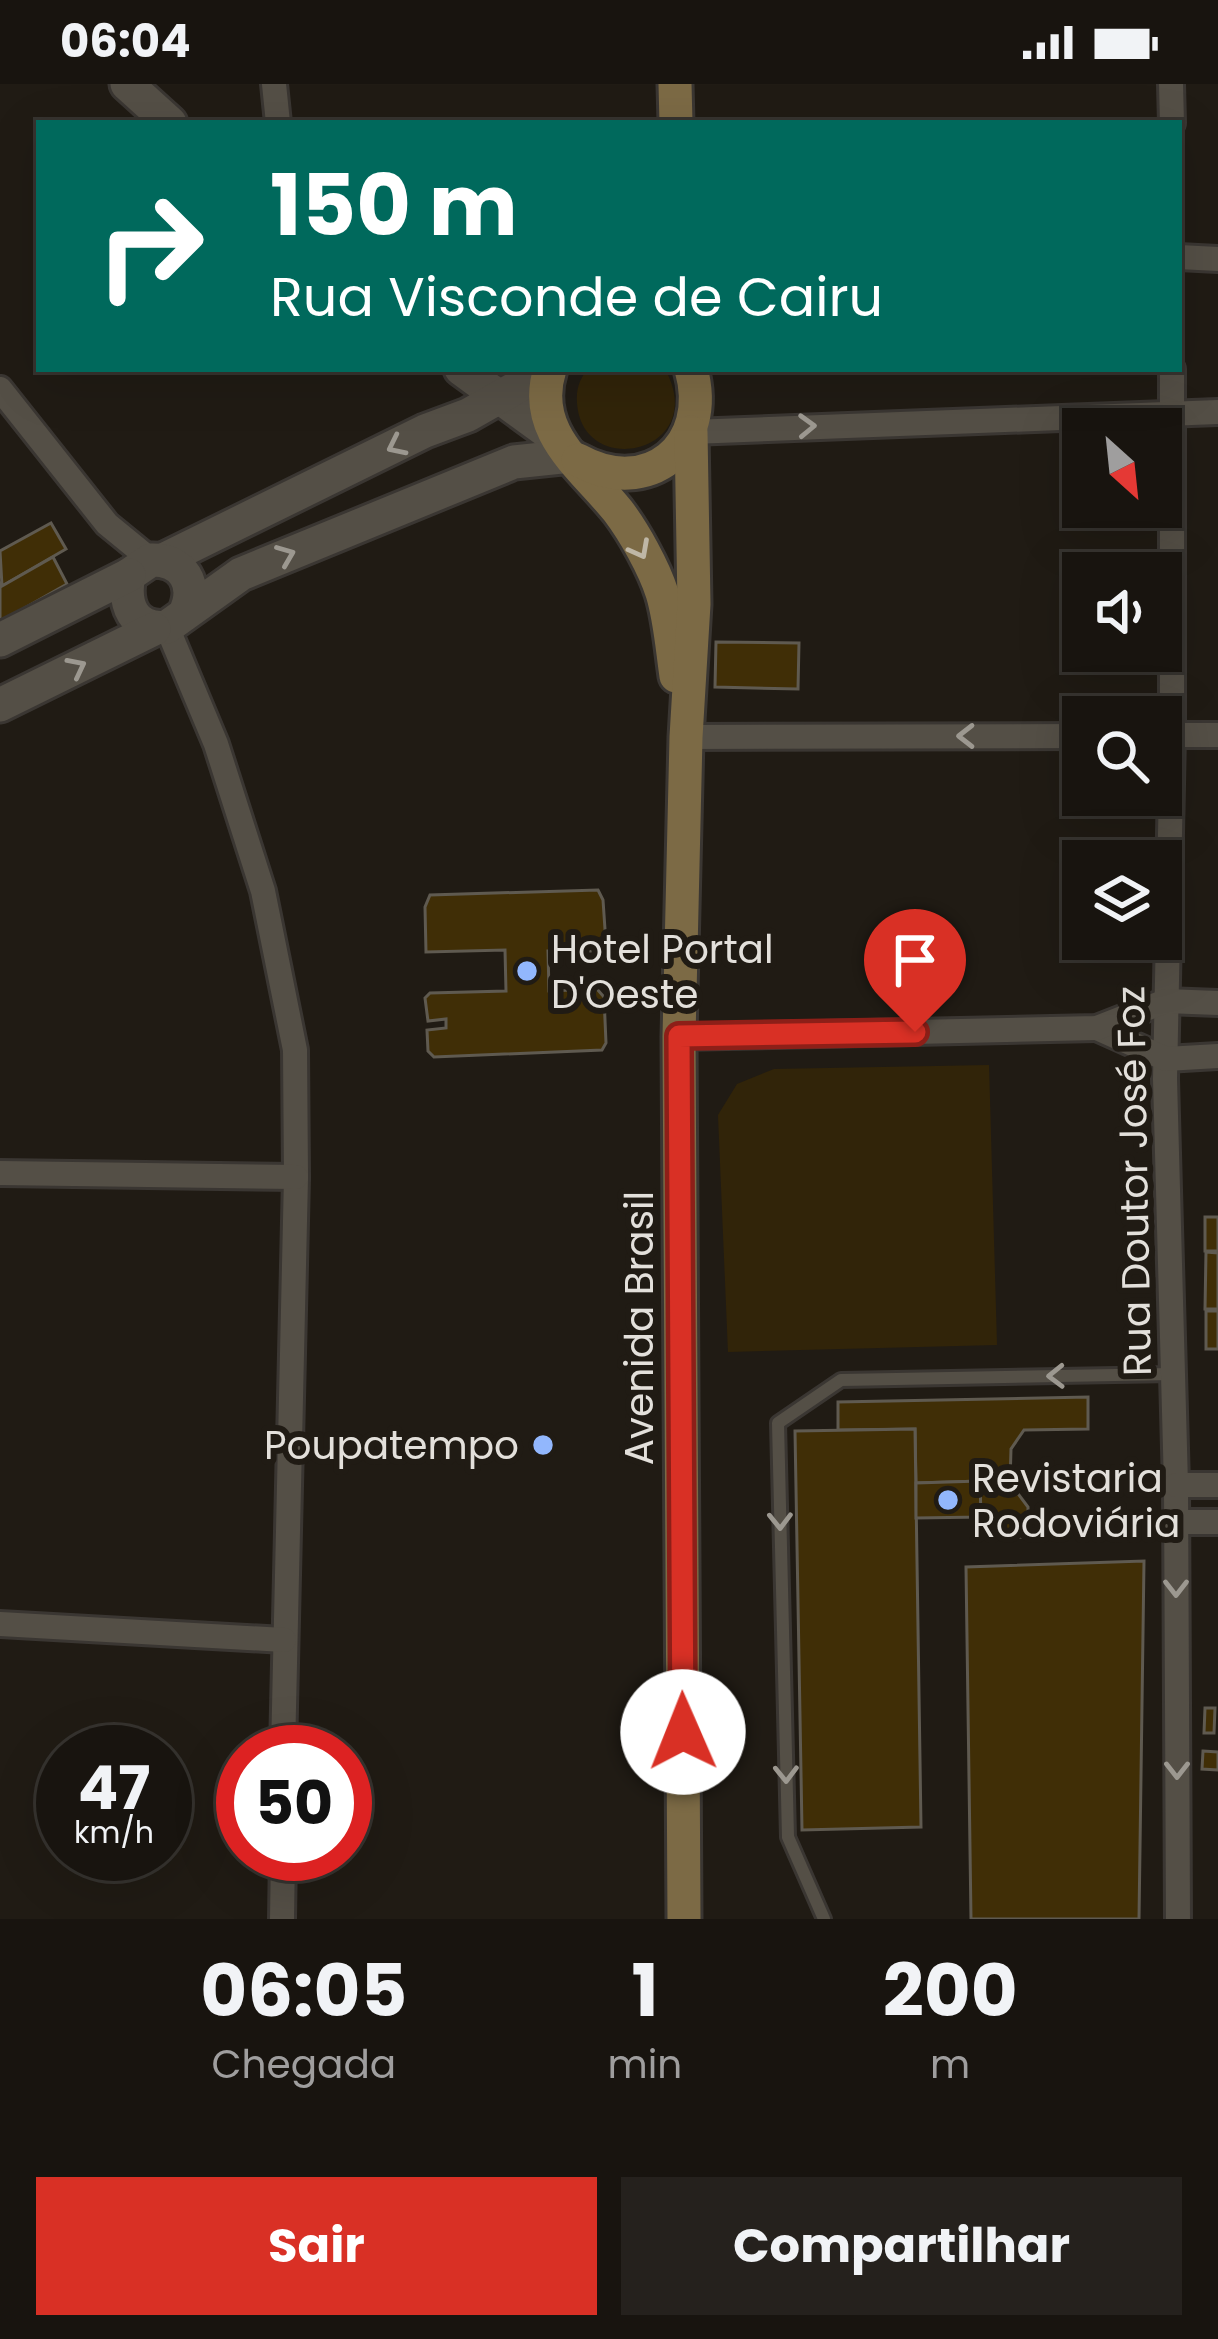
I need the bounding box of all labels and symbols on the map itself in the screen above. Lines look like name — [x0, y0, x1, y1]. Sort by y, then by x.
north arrow — [1062, 408, 1182, 528]
one-way arrow — [798, 413, 817, 439]
one-way arrow — [387, 432, 408, 455]
one-way arrow — [626, 538, 649, 559]
one-way arrow — [274, 545, 295, 569]
one-way arrow — [65, 658, 86, 681]
one-way arrow — [956, 723, 974, 749]
pin — [864, 909, 966, 1032]
place label: Hotel Portal D'Oeste — [551, 922, 774, 1022]
marker: Hotel Portal D'Oeste — [514, 958, 540, 984]
street label: Rua Doutor José Foz — [1103, 986, 1165, 1376]
street label: Avenida Brasil — [612, 1191, 667, 1465]
one-way arrow — [1046, 1363, 1065, 1389]
place label: Poupatempo — [264, 1418, 519, 1473]
marker: Poupatempo — [530, 1432, 556, 1458]
place label: Revistaria Rodoviária — [972, 1451, 1180, 1551]
marker: Revistaria Rodoviária — [935, 1487, 961, 1513]
one-way arrow — [766, 1512, 792, 1531]
one-way arrow — [1163, 1580, 1189, 1598]
position arrow — [620, 1669, 746, 1795]
speed limit sign: 50 — [216, 1725, 372, 1881]
one-way arrow — [1163, 1761, 1189, 1780]
one-way arrow — [773, 1765, 799, 1784]

